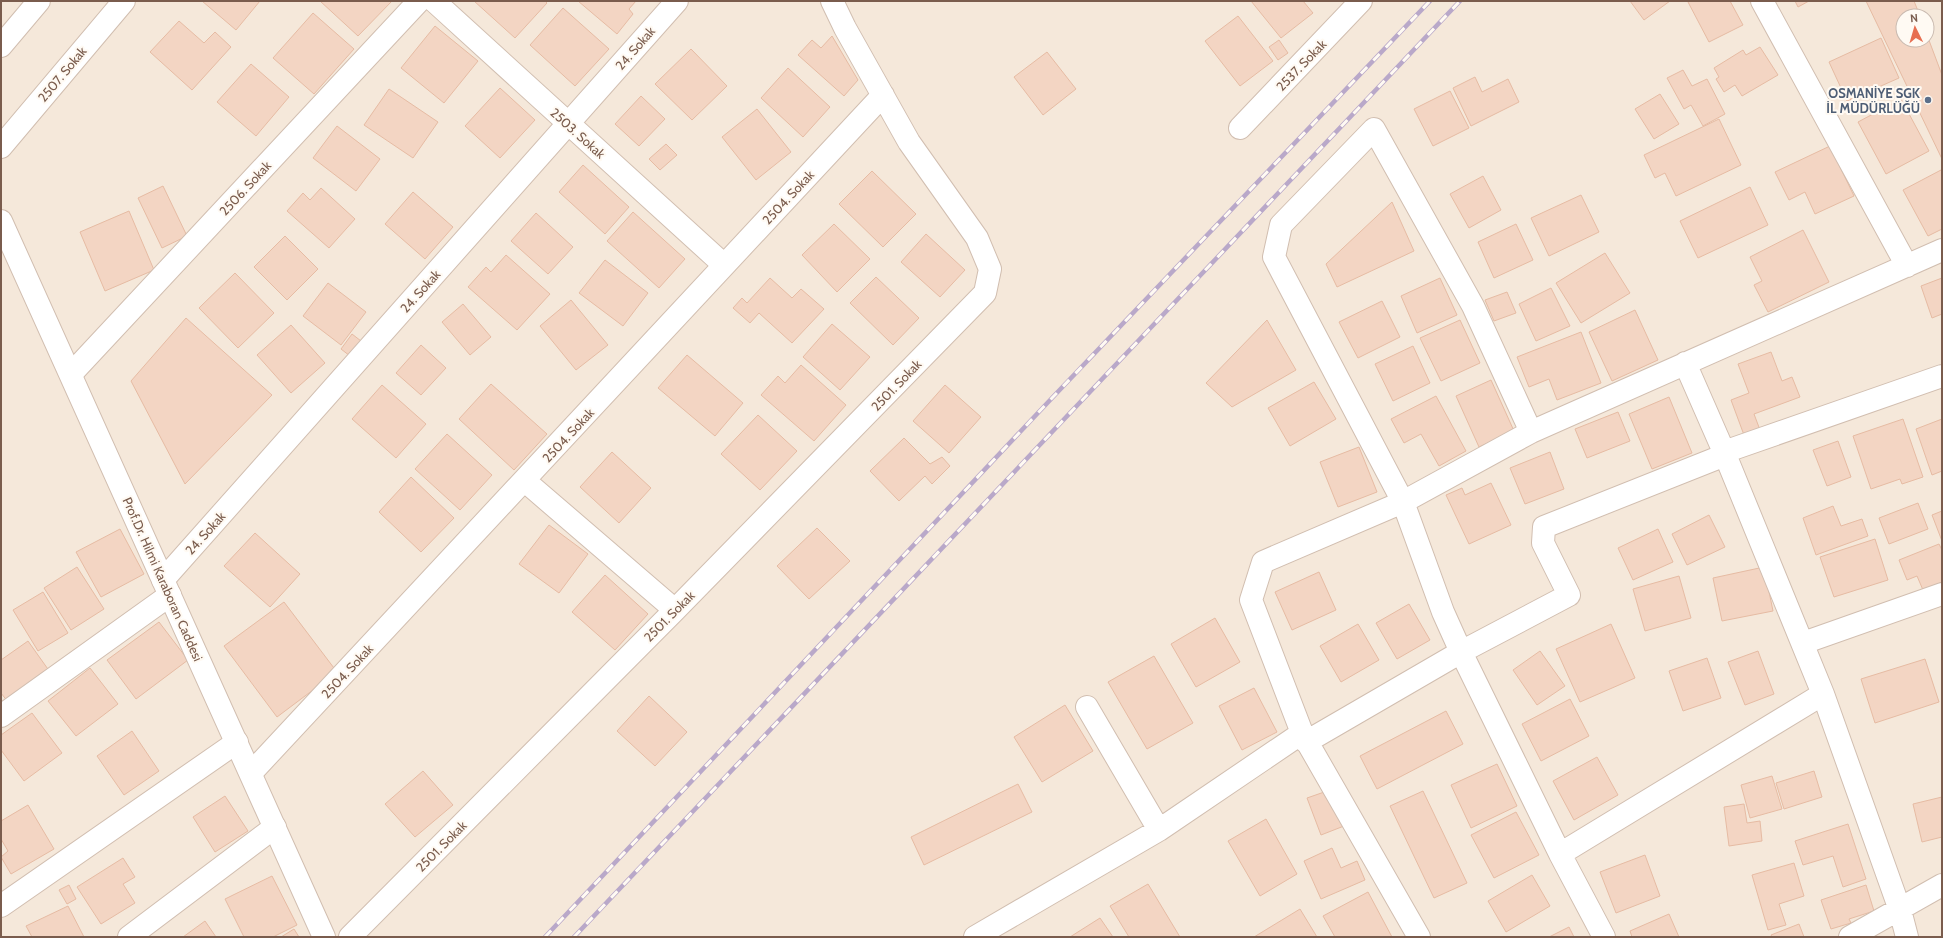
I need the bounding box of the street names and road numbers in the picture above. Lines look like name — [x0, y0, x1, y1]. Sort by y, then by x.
street label: 24. Sokak — [612, 23, 658, 73]
street label: 2537. Sokak — [1273, 36, 1329, 94]
street label: 2507. Sokak — [34, 43, 90, 105]
street label: 2503. Sokak — [547, 104, 609, 162]
street label: 2506. Sokak — [216, 157, 274, 219]
street label: 2504. Sokak — [759, 166, 817, 227]
street label: 24. Sokak — [397, 266, 444, 316]
street label: 2501. Sokak — [868, 356, 925, 414]
street label: 2504. Sokak — [539, 404, 597, 465]
street label: Prof.Dr. Hilmi Karaboran Caddesi — [120, 495, 206, 663]
street label: 24. Sokak — [182, 508, 229, 558]
street label: 2501. Sokak — [640, 587, 698, 645]
street label: 2504. Sokak — [318, 640, 376, 701]
street label: 2501. Sokak — [412, 817, 470, 875]

